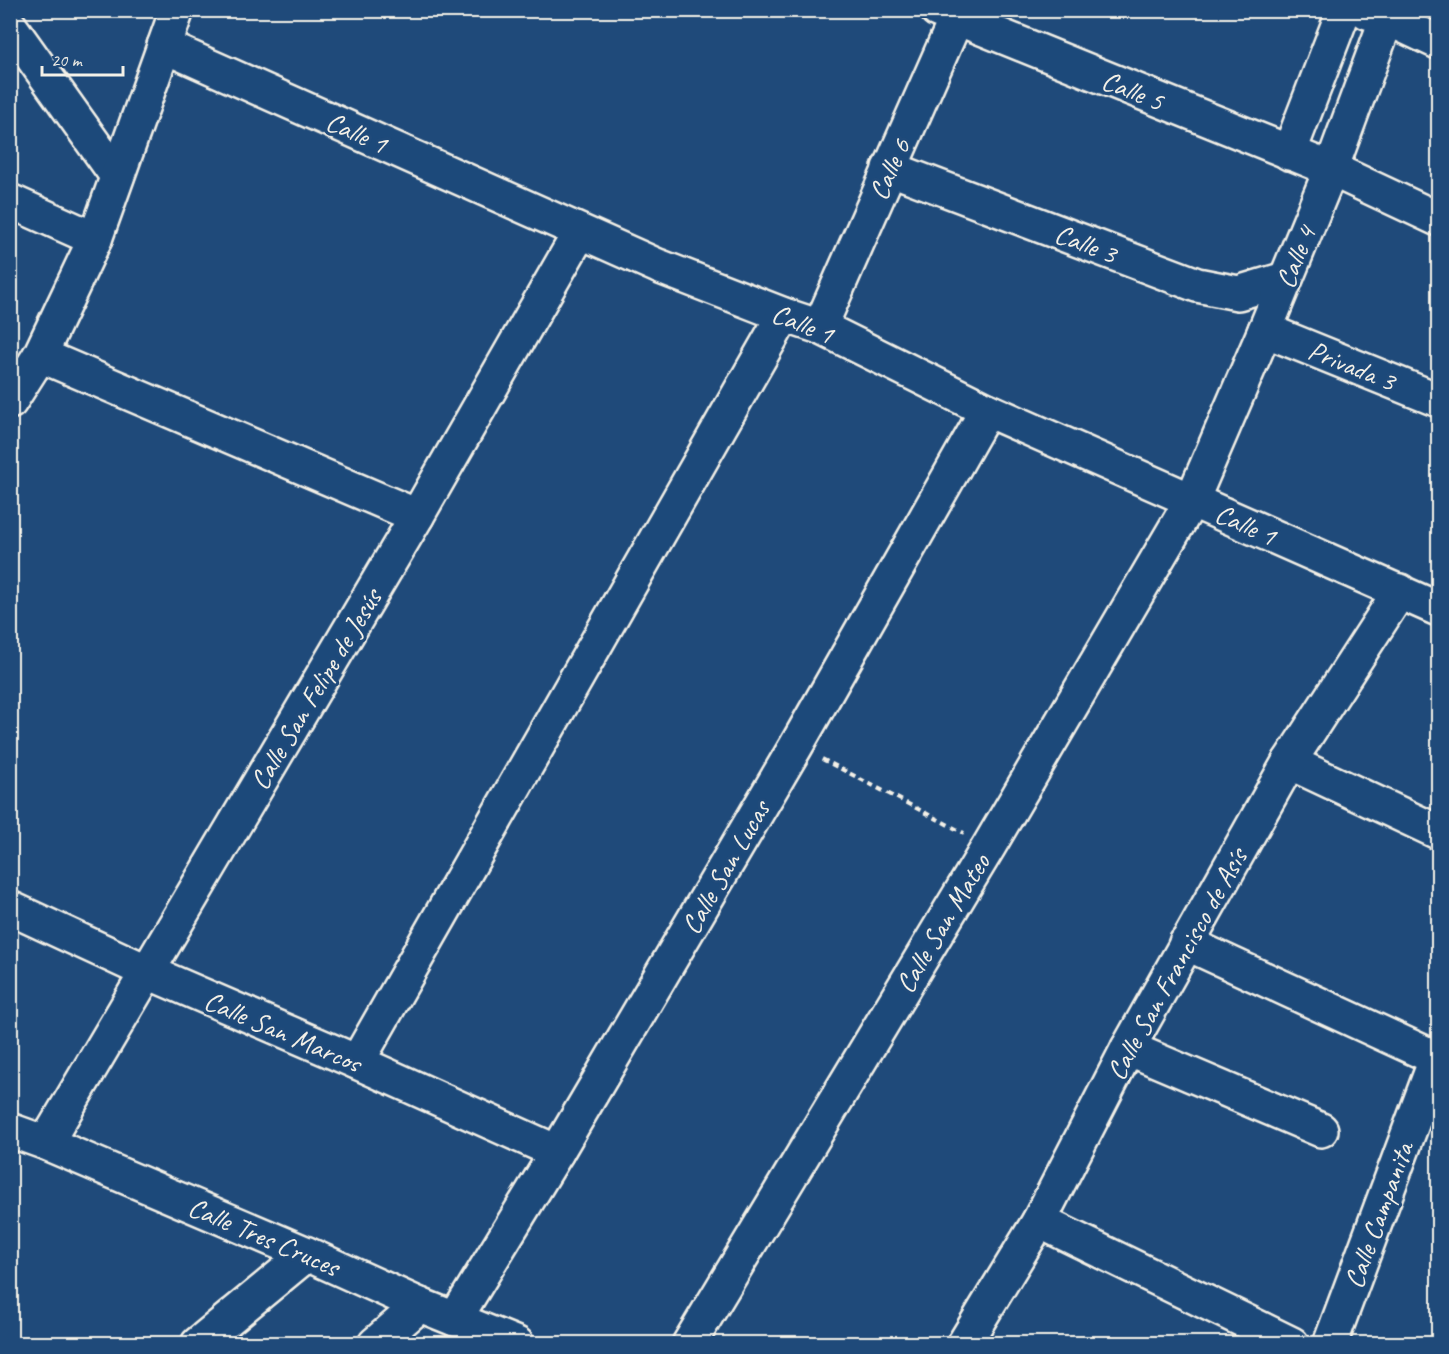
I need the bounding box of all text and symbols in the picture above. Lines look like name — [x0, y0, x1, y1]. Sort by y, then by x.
scale bar — [42, 39, 123, 77]
text: 20 m — [51, 49, 84, 71]
street label: Calle 5 — [1097, 62, 1170, 119]
street label: Calle 1 — [321, 104, 394, 162]
street label: Calle 6 — [861, 132, 919, 205]
street label: Calle 3 — [1050, 216, 1124, 272]
street label: Calle 4 — [1267, 219, 1324, 293]
street label: Calle 1 — [767, 295, 840, 352]
street label: Privada 3 — [1303, 332, 1403, 400]
street label: Calle 1 — [1210, 496, 1283, 554]
street label: Calle San Felipe de Jesús — [242, 581, 390, 796]
street label: Calle San Lucas — [673, 792, 779, 940]
street label: Calle San Francisco de Asís — [1098, 840, 1256, 1086]
street label: Calle San Mateo — [887, 846, 999, 999]
street label: Calle San Marcos — [199, 983, 369, 1081]
street label: Calle Campanita — [1336, 1135, 1422, 1293]
street label: Calle Tres Cruces — [183, 1189, 347, 1285]

